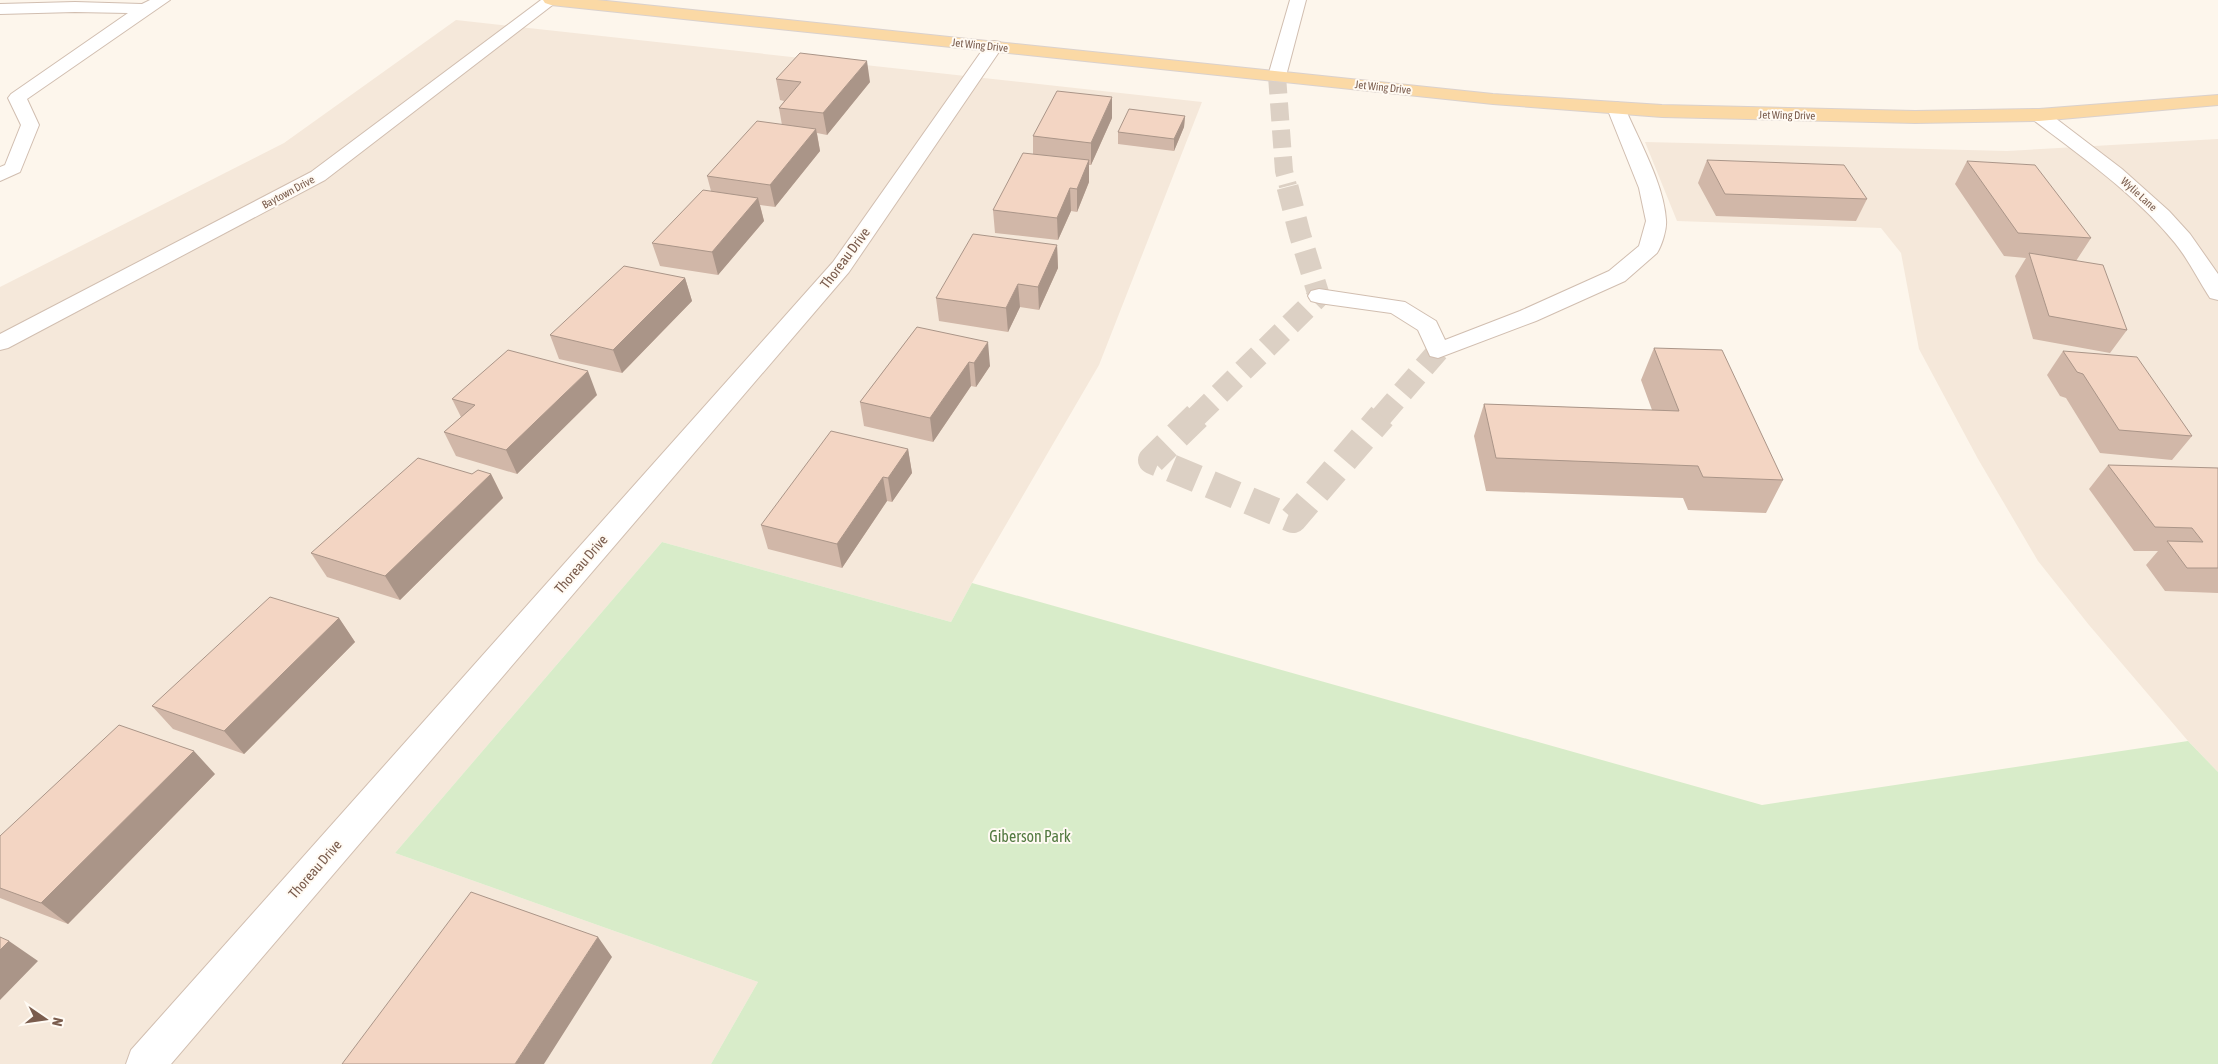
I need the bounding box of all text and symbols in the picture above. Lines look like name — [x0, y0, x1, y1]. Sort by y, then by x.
street label: Jet Wing Drive — [951, 36, 1009, 54]
street label: Jet Wing Drive — [1354, 78, 1412, 96]
street label: Jet Wing Drive — [1759, 109, 1815, 121]
street label: Baytown Drive — [260, 173, 316, 211]
street label: Wylie Lane — [2119, 175, 2159, 213]
street label: Thoreau Drive — [817, 224, 873, 292]
street label: Thoreau Drive — [551, 532, 611, 596]
park label: Giberson Park — [989, 827, 1071, 845]
street label: Thoreau Drive — [285, 837, 345, 901]
north arrow — [20, 994, 70, 1044]
text: N — [49, 1016, 66, 1028]

